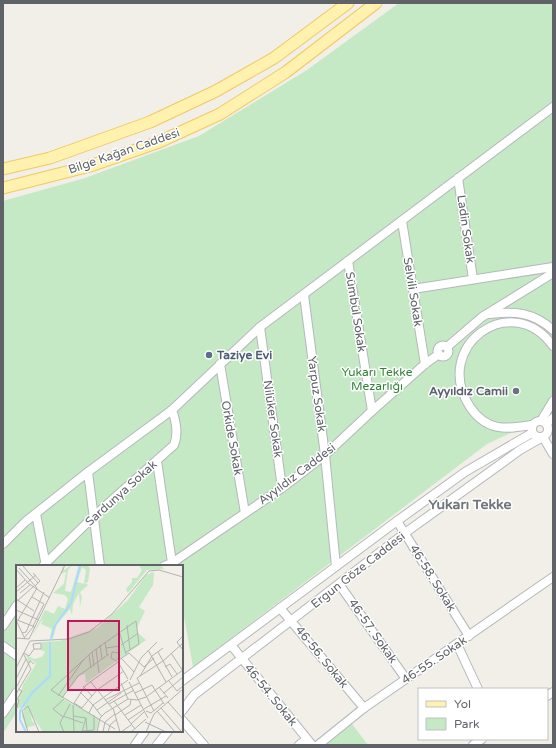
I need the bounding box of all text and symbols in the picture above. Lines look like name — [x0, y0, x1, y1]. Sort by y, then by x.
street label: Bilge Kağan Caddesi — [66, 125, 182, 177]
street label: Ladin Sokak — [454, 194, 478, 265]
street label: Selvili Sokak — [401, 256, 425, 328]
street label: Sümbül Sokak — [343, 271, 369, 354]
place label: Taziye Evi — [216, 348, 272, 363]
marker: Taziye Evi — [204, 350, 214, 360]
street label: Yarpuz Sokak — [305, 355, 329, 433]
park label: Yukarı Tekke Mezarlığı — [341, 365, 413, 393]
street label: Nilüker Sokak — [261, 379, 285, 459]
place label: Ayyıldız Camii — [429, 384, 508, 399]
marker: Ayyıldız Camii — [511, 386, 521, 396]
street label: Orkide Sokak — [219, 400, 246, 477]
street label: Ayyıldız Caddesi — [256, 440, 338, 508]
street label: Sardunya Sokak — [82, 457, 160, 529]
district label: Yukarı Tekke — [429, 496, 512, 513]
street label: Ergun Göze Caddesi — [308, 529, 408, 611]
street label: 46-58. Sokak — [407, 542, 459, 614]
inset map — [16, 565, 183, 732]
street label: 46-57. Sokak — [346, 596, 401, 666]
street label: 46-56. Sokak — [293, 623, 352, 691]
street label: 46-55. Sokak — [399, 633, 470, 687]
street label: 46-54. Sokak — [242, 661, 301, 729]
legend — [418, 688, 548, 740]
text: Yol — [454, 697, 471, 711]
text: Park — [454, 717, 480, 731]

